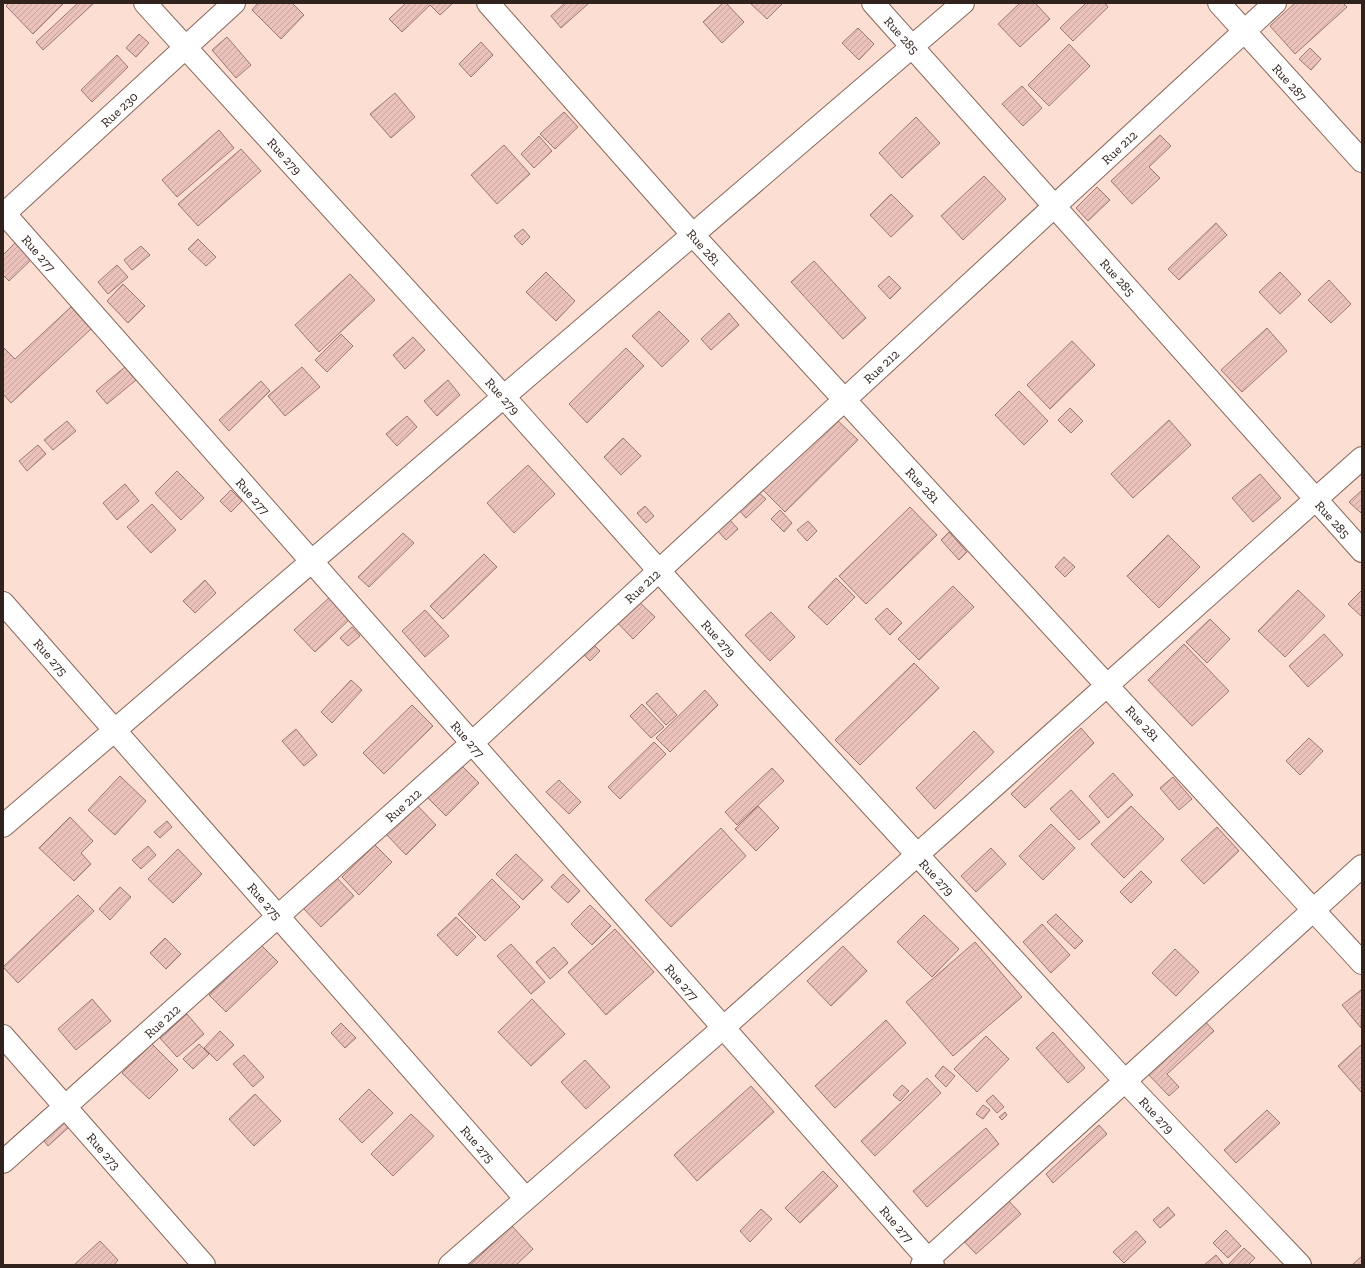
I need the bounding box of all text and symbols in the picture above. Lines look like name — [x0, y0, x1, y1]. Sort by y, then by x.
street label: Rue 285 — [881, 14, 922, 57]
street label: Rue 287 — [1269, 61, 1310, 104]
street label: Rue 230 — [98, 89, 141, 130]
street label: Rue 212 — [1099, 127, 1140, 167]
street label: Rue 279 — [264, 135, 305, 178]
street label: Rue 281 — [684, 226, 724, 268]
street label: Rue 277 — [19, 232, 58, 275]
street label: Rue 285 — [1097, 256, 1138, 299]
street label: Rue 212 — [861, 346, 902, 386]
street label: Rue 279 — [482, 375, 523, 418]
street label: Rue 281 — [902, 464, 943, 506]
street label: Rue 277 — [233, 475, 272, 518]
street label: Rue 285 — [1312, 498, 1353, 541]
street label: Rue 212 — [622, 566, 663, 606]
street label: Rue 279 — [698, 617, 739, 660]
street label: Rue 275 — [31, 636, 71, 679]
street label: Rue 281 — [1122, 702, 1163, 744]
street label: Rue 277 — [448, 718, 487, 761]
street label: Rue 212 — [382, 785, 424, 825]
street label: Rue 279 — [916, 856, 957, 899]
street label: Rue 275 — [245, 880, 285, 923]
street label: Rue 277 — [662, 961, 701, 1004]
street label: Rue 212 — [141, 1001, 183, 1041]
street label: Rue 279 — [1136, 1094, 1177, 1137]
street label: Rue 275 — [458, 1123, 498, 1166]
street label: Rue 273 — [84, 1130, 124, 1173]
street label: Rue 277 — [877, 1203, 916, 1246]

